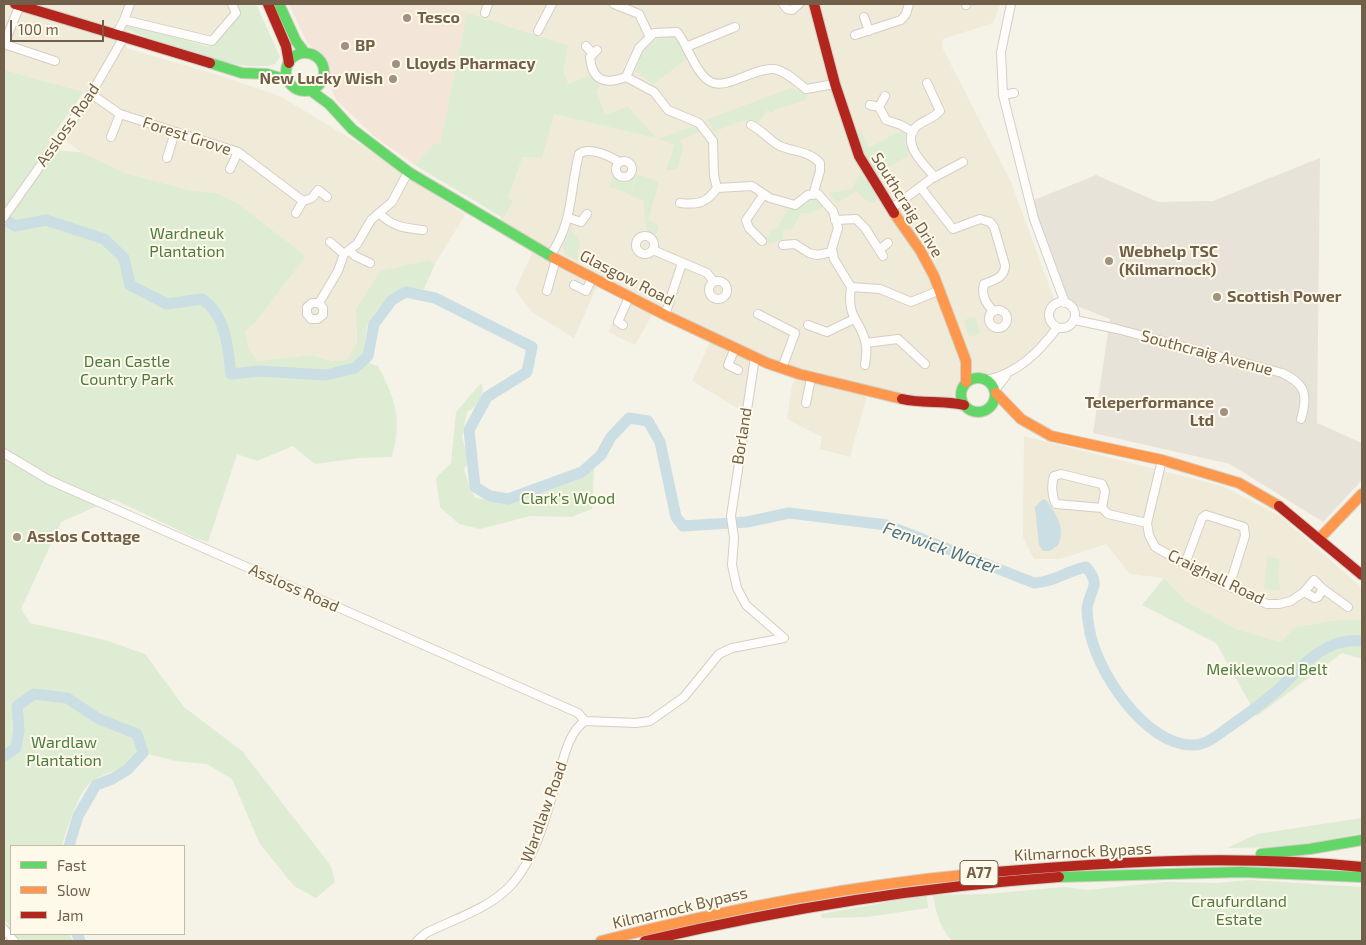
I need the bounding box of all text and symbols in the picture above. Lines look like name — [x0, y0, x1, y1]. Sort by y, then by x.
place label: Tesco — [417, 8, 460, 28]
scale bar — [12, 10, 106, 42]
marker: Tesco — [401, 12, 413, 24]
text: 100 m — [18, 20, 59, 38]
place label: BP — [355, 36, 375, 56]
marker: BP — [339, 40, 351, 52]
place label: Lloyds Pharmacy — [406, 54, 535, 74]
marker: Lloyds Pharmacy — [390, 58, 402, 70]
place label: New Lucky Wish — [260, 69, 383, 89]
marker: New Lucky Wish — [387, 73, 399, 85]
street label: Assloss Road — [32, 80, 104, 170]
street label: Forest Grove — [140, 113, 234, 159]
street label: Southcraig Drive — [867, 149, 947, 261]
park label: Wardneuk Plantation — [149, 224, 225, 262]
place label: Webhelp TSC (Kilmarnock) — [1119, 242, 1218, 280]
street label: Glasgow Road — [577, 246, 677, 310]
marker: Webhelp TSC (Kilmarnock) — [1103, 255, 1115, 267]
place label: Scottish Power — [1227, 287, 1341, 307]
marker: Scottish Power — [1211, 291, 1223, 303]
street label: Southcraig Avenue — [1139, 326, 1275, 380]
park label: Dean Castle Country Park — [80, 352, 174, 390]
place label: Teleperformance Ltd — [1085, 393, 1214, 431]
street label: Borland — [728, 406, 756, 466]
marker: Teleperformance Ltd — [1218, 406, 1230, 418]
park label: Clark's Wood — [521, 489, 615, 509]
water label: Fenwick Water — [880, 517, 1002, 579]
place label: Asslos Cottage — [27, 527, 140, 547]
marker: Asslos Cottage — [11, 531, 23, 543]
street label: Craighall Road — [1165, 545, 1267, 609]
street label: Assloss Road — [246, 560, 342, 616]
park label: Meiklewood Belt — [1206, 660, 1328, 680]
park label: Wardlaw Plantation — [26, 733, 102, 771]
street label: Wardlaw Road — [517, 759, 571, 865]
street label: Kilmarnock Bypass — [1014, 839, 1152, 865]
legend — [10, 845, 185, 935]
text: Fast — [57, 856, 86, 874]
road number: A77 — [960, 860, 998, 886]
text: Slow — [57, 881, 91, 899]
street label: Kilmarnock Bypass — [611, 883, 749, 933]
park label: Craufurdland Estate — [1191, 892, 1287, 930]
text: Jam — [57, 906, 83, 924]

